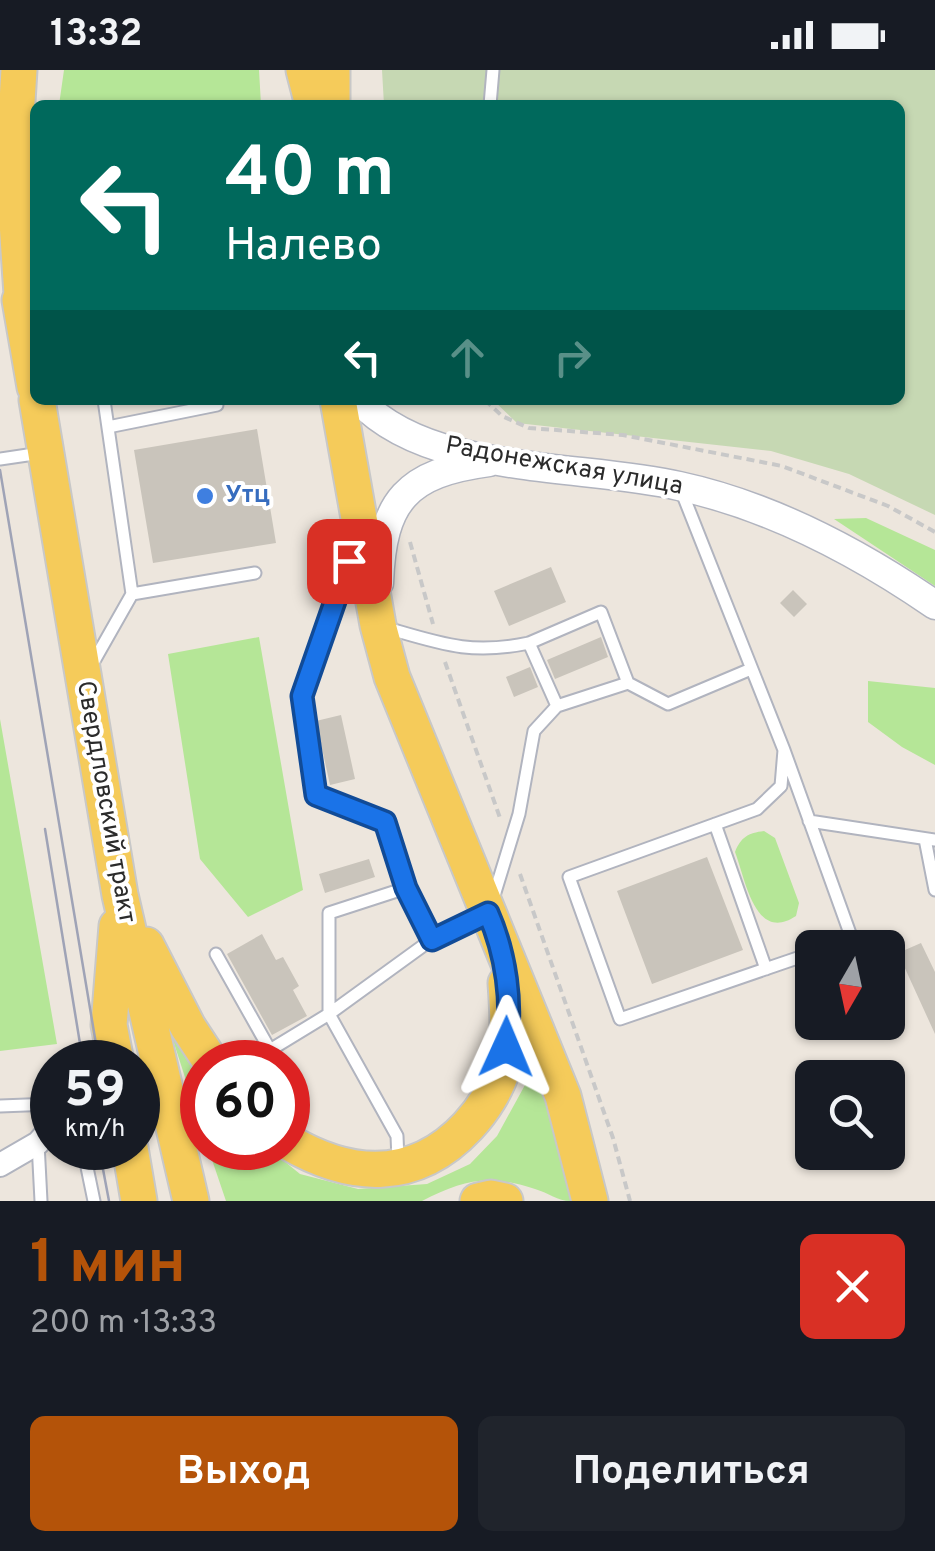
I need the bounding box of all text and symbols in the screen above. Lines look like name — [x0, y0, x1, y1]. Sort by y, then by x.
text: 13:32 — [50, 11, 142, 60]
text: 40 m — [225, 132, 395, 221]
icon: left — [60, 140, 190, 270]
text: Налево — [225, 219, 382, 276]
icon: left — [335, 330, 390, 385]
icon: ahead — [440, 330, 495, 385]
icon: right — [545, 330, 600, 385]
street label: Радонежская улица — [443, 430, 685, 504]
place label: Утц — [225, 480, 270, 512]
marker: Утц — [194, 485, 216, 507]
pin — [307, 519, 392, 604]
icon: arrive — [322, 534, 377, 589]
street label: Свердловский тракт — [68, 678, 142, 926]
north arrow — [795, 930, 905, 1040]
map controls — [795, 930, 905, 1170]
position arrow — [454, 995, 558, 1099]
speed limit sign: 60 — [180, 1040, 310, 1170]
button: search — [795, 1060, 905, 1170]
text: 59 — [64, 1061, 126, 1124]
text: km/h — [65, 1114, 125, 1146]
text: 1 мин — [30, 1228, 186, 1304]
button: close — [800, 1234, 905, 1339]
text: 200 m · 13:33 — [30, 1304, 217, 1344]
button: Выход — [30, 1416, 458, 1531]
button: Поделиться — [478, 1416, 905, 1531]

